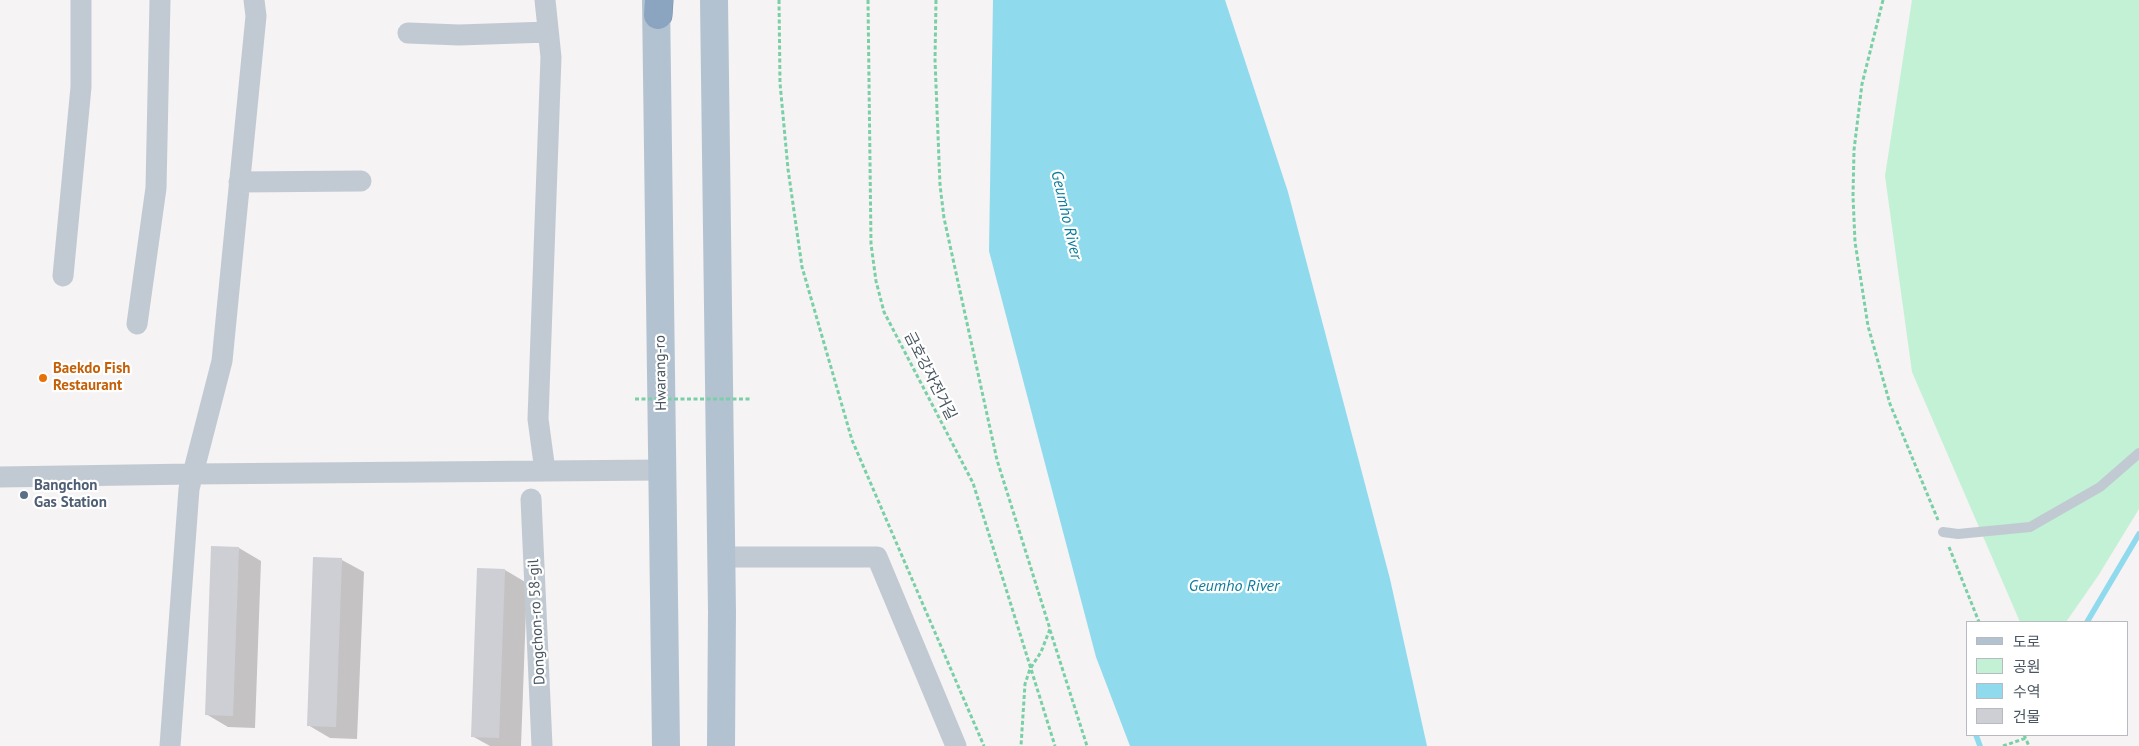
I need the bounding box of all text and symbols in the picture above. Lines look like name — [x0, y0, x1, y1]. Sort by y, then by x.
water label: Geumho River — [1046, 169, 1086, 261]
street label: 금호강자전거길 — [900, 329, 960, 423]
street label: Hwarang-ro — [651, 335, 671, 411]
place label: Baekdo Fish Restaurant — [53, 360, 130, 395]
marker: Baekdo Fish Restaurant — [37, 372, 49, 384]
place label: Bangchon Gas Station — [34, 477, 107, 512]
marker: Bangchon Gas Station — [18, 489, 30, 501]
street label: Dongchon-ro 58-gil — [525, 559, 549, 685]
water label: Geumho River — [1189, 576, 1279, 596]
legend — [1966, 621, 2129, 736]
text: 도로 — [2013, 632, 2041, 651]
text: 공원 — [2013, 657, 2041, 676]
text: 수역 — [2013, 682, 2041, 701]
text: 건물 — [2013, 707, 2041, 726]

